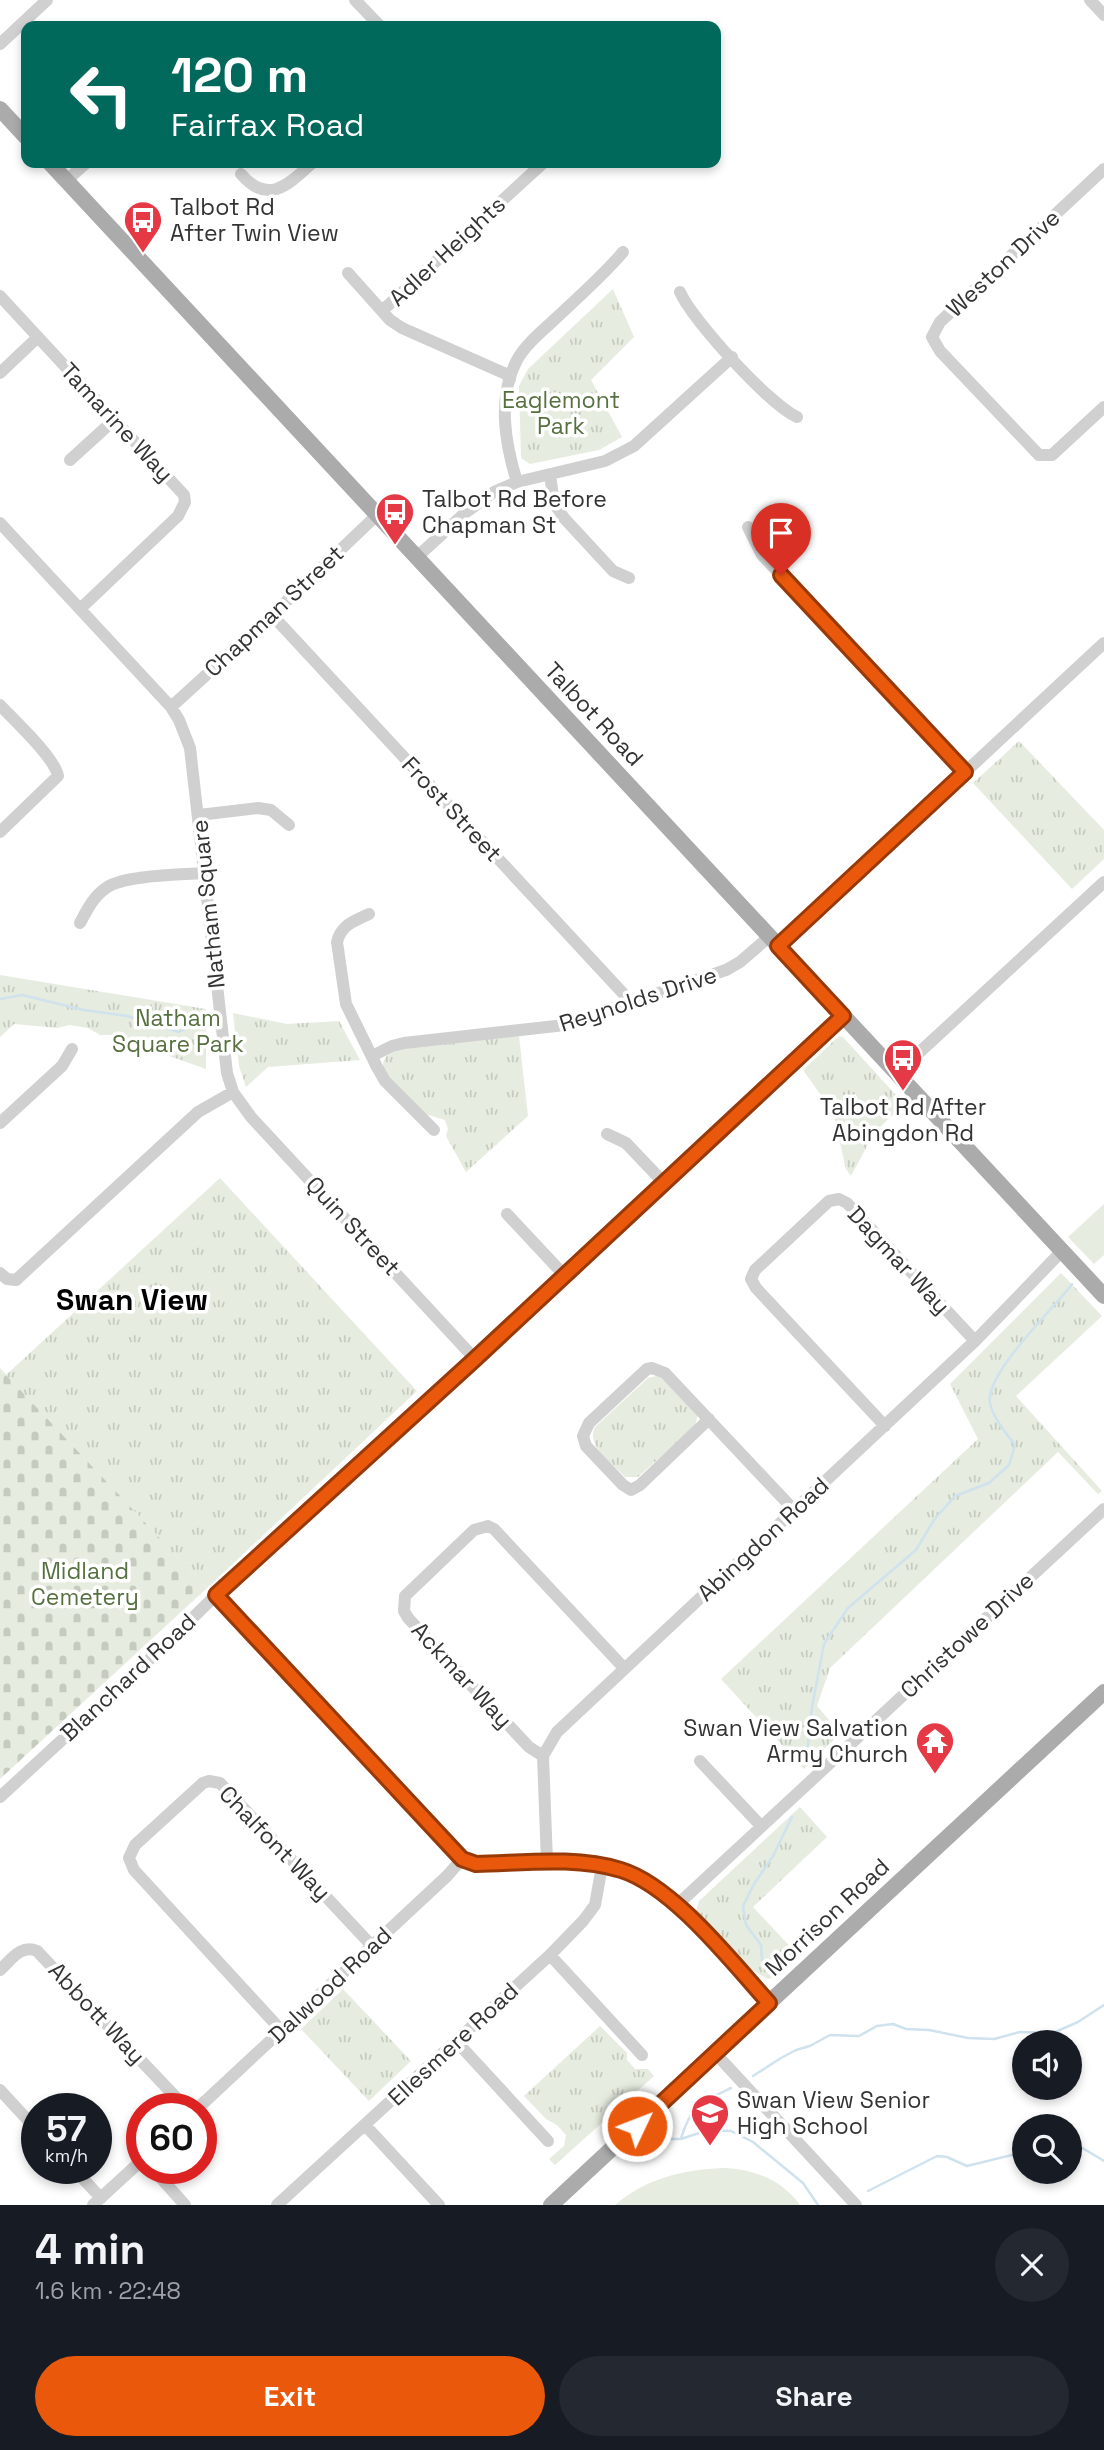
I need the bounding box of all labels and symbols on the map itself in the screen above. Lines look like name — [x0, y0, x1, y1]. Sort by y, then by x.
street label: Adler Heights — [382, 189, 512, 313]
place label: Talbot Rd After Twin View — [170, 192, 339, 248]
bus stop icon: Talbot Rd After Twin View — [122, 199, 164, 254]
street label: Weston Drive — [940, 203, 1066, 323]
street label: Tamarine Way — [54, 356, 180, 488]
park label: Eaglemont Park — [502, 385, 620, 441]
place label: Talbot Rd Before Chapman St — [422, 484, 607, 540]
bus stop icon: Talbot Rd Before Chapman St — [374, 491, 416, 546]
pin — [751, 503, 811, 575]
street label: Chapman Street — [198, 539, 350, 683]
street label: Talbot Road — [538, 656, 650, 772]
street label: Frost Street — [395, 750, 509, 868]
street label: Natham Square — [184, 818, 232, 990]
street label: Reynolds Drive — [555, 959, 721, 1039]
park label: Natham Square Park — [112, 1003, 244, 1059]
bus stop icon: Talbot Rd After Abingdon Rd — [882, 1037, 924, 1092]
place label: Talbot Rd After Abingdon Rd — [820, 1092, 986, 1148]
street label: Quin Street — [299, 1170, 407, 1282]
street label: Dagmar Way — [841, 1200, 957, 1320]
district label: Swan View — [56, 1280, 208, 1319]
street label: Abingdon Road — [691, 1470, 835, 1608]
park label: Midland Cemetery — [31, 1556, 139, 1612]
street label: Christowe Drive — [894, 1565, 1040, 1705]
street label: Blanchard Road — [54, 1606, 202, 1748]
street label: Ackmar Way — [405, 1615, 519, 1735]
place label: Swan View Salvation Army Church — [683, 1713, 908, 1769]
temple icon: Swan View Salvation Army Church — [914, 1720, 956, 1775]
street label: Chalfont Way — [213, 1779, 337, 1907]
street label: Morrison Road — [758, 1852, 896, 1982]
street label: Dalwood Road — [262, 1920, 398, 2050]
street label: Abbott Way — [42, 1956, 152, 2070]
street label: Ellesmere Road — [381, 1976, 525, 2112]
place label: Swan View Senior High School — [737, 2085, 930, 2141]
position arrow — [600, 2089, 674, 2163]
school or university icon: Swan View Senior High School — [689, 2092, 731, 2147]
speed limit sign: 60 — [126, 2093, 217, 2184]

